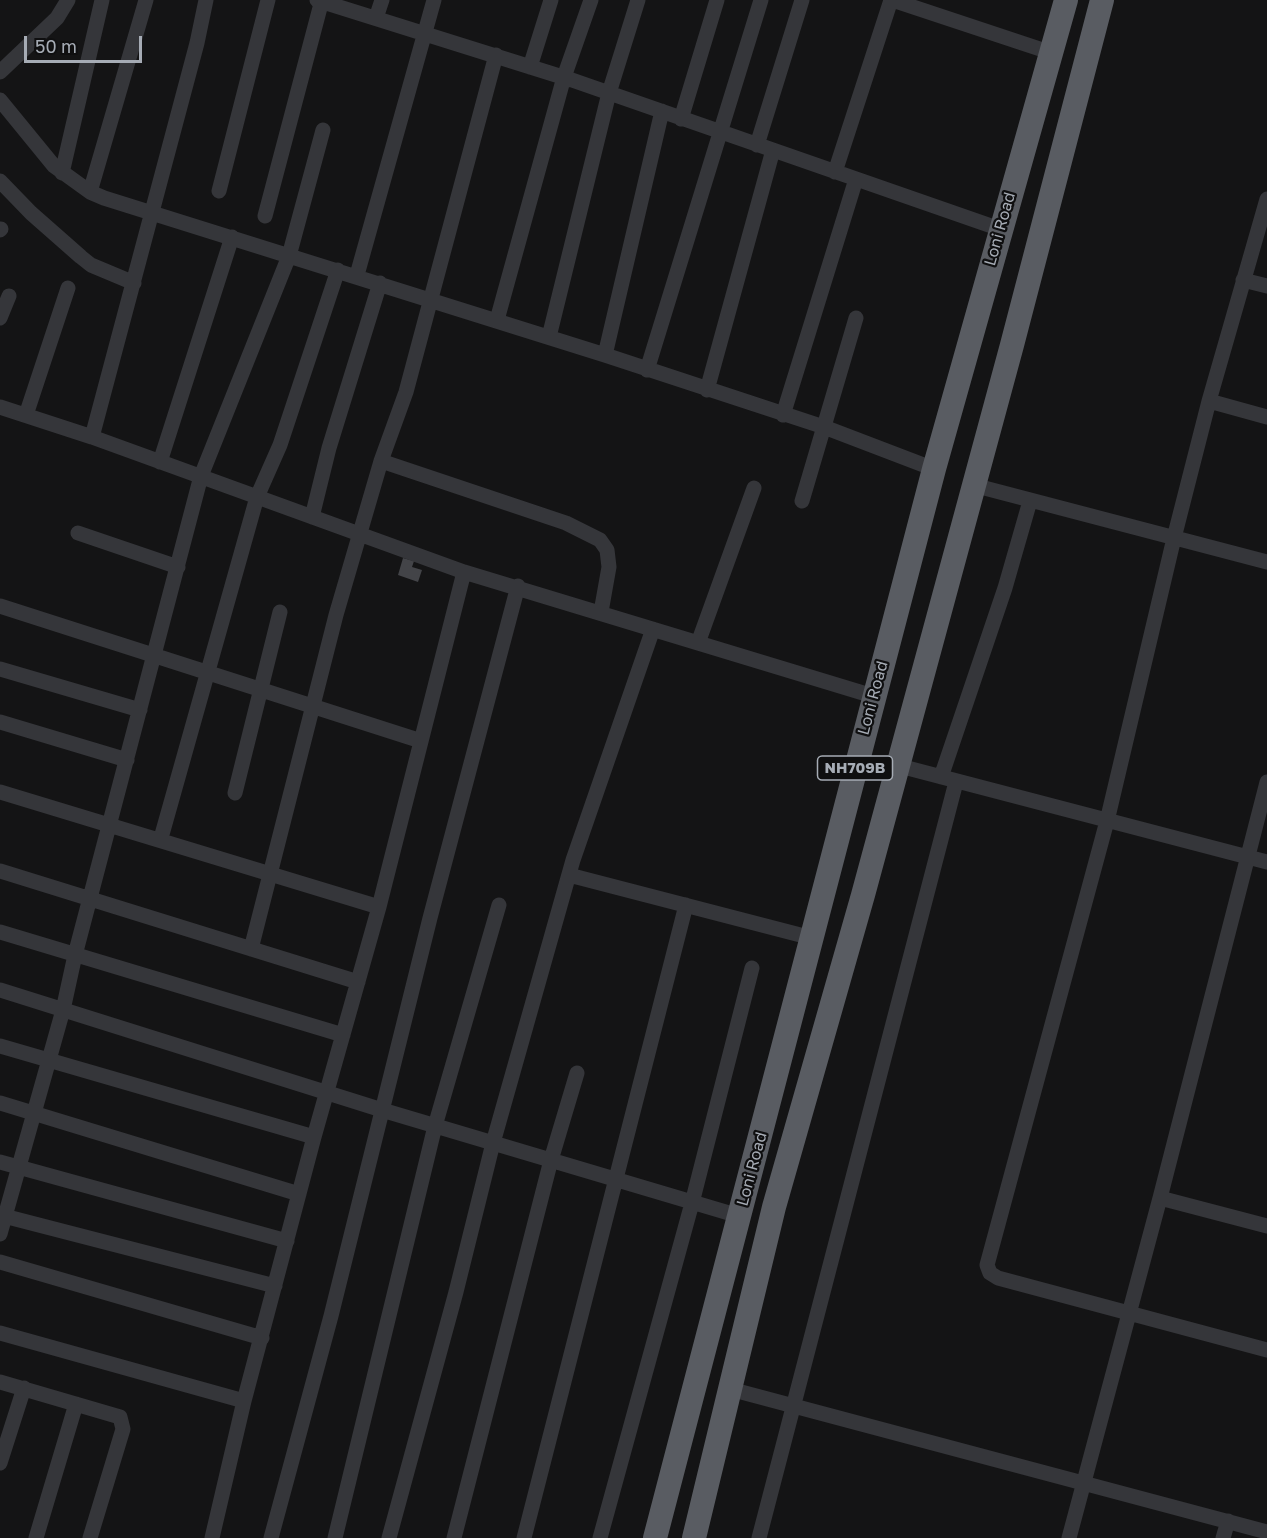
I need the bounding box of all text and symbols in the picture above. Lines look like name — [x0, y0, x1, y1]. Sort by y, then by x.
scale bar — [27, 24, 146, 62]
text: 50 m — [35, 35, 77, 57]
street label: Loni Road — [980, 190, 1020, 268]
street label: Loni Road — [854, 659, 892, 737]
road number: NH709B — [818, 756, 892, 780]
street label: Loni Road — [733, 1130, 771, 1208]

